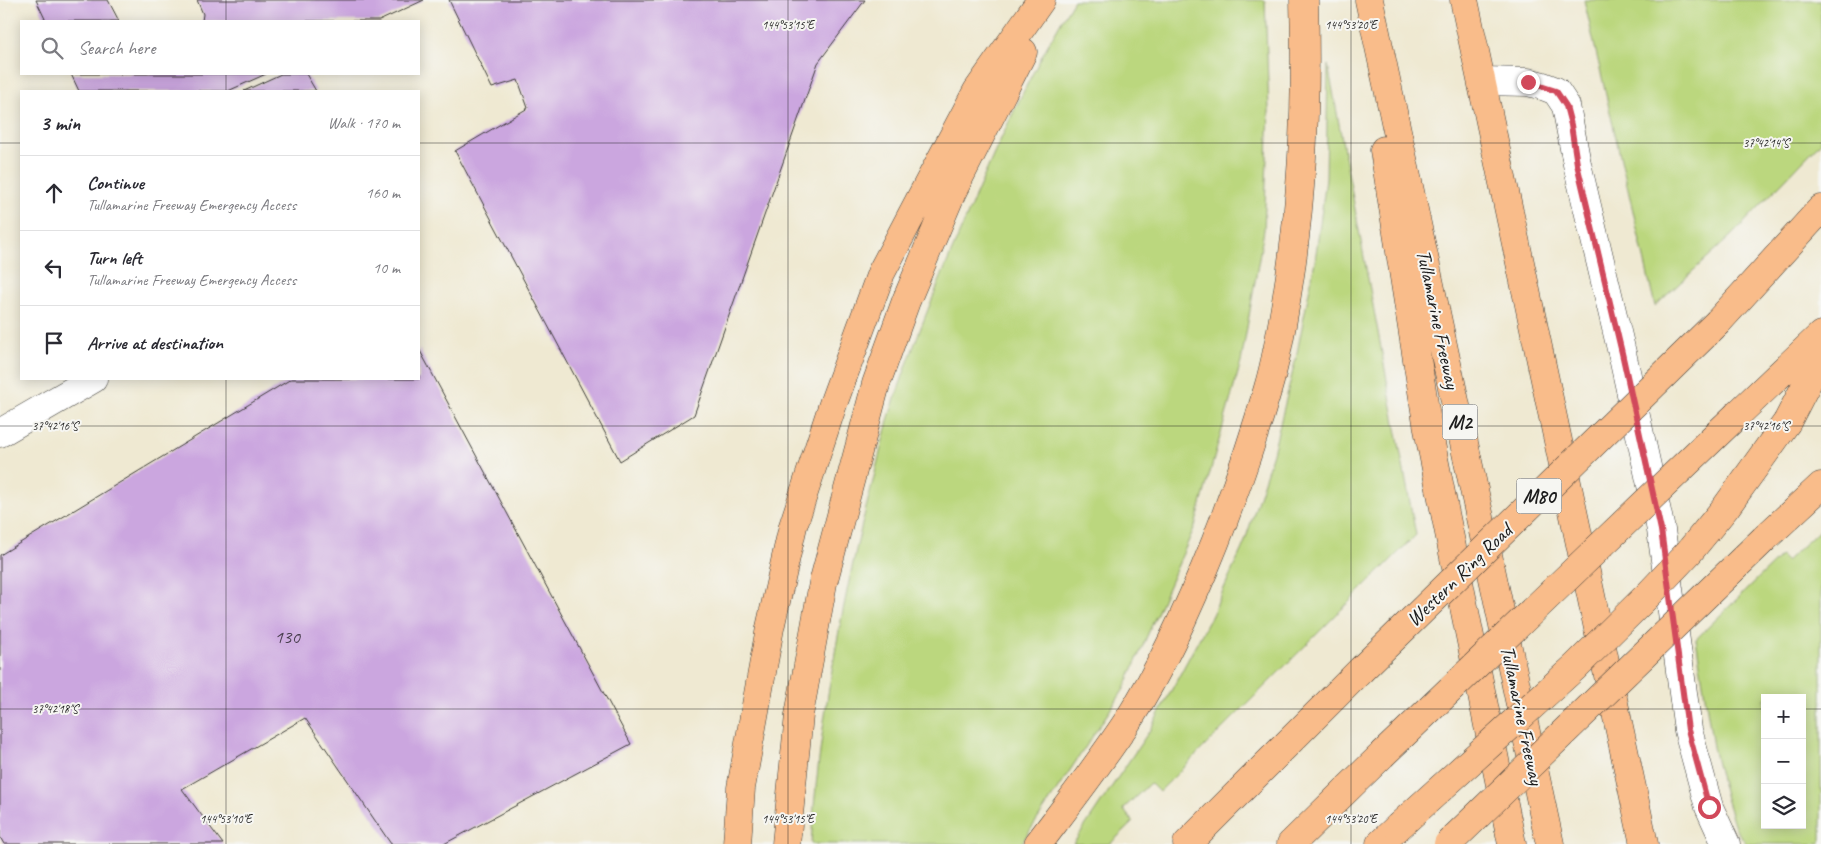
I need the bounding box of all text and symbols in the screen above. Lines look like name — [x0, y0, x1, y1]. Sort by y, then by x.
text: 144°53'15"E — [762, 17, 816, 33]
text: 144°53'20"E — [1325, 17, 1379, 33]
search box — [20, 20, 420, 75]
icon: search — [38, 34, 66, 62]
text: Search here — [78, 36, 155, 60]
route end — [1517, 71, 1540, 94]
text: 3 min — [40, 110, 80, 136]
text: Walk · 170 m — [328, 113, 400, 133]
text: 37°42'14"S — [1743, 135, 1791, 151]
text: Continue — [87, 171, 144, 195]
icon: ahead — [40, 179, 68, 207]
text: 160 m — [366, 183, 400, 203]
text: Tullamarine Freeway Emergency Access — [87, 195, 296, 215]
text: Turn left — [87, 246, 142, 270]
street label: Tullamarine Freeway — [1411, 247, 1466, 393]
icon: left — [40, 254, 68, 282]
text: 10 m — [373, 258, 400, 278]
text: Tullamarine Freeway Emergency Access — [87, 270, 296, 290]
icon: arrive — [40, 329, 68, 357]
text: Arrive at destination — [87, 331, 223, 355]
road number: M2 — [1442, 404, 1478, 440]
text: 37°42'16"S — [32, 418, 80, 434]
text: 37°42'16"S — [1743, 418, 1791, 434]
road number: M80 — [1516, 478, 1562, 514]
street label: Western Ring Road — [1401, 515, 1520, 632]
house number: 130 — [274, 625, 301, 649]
street label: Tullamarine Freeway — [1495, 643, 1550, 789]
map controls — [1761, 694, 1806, 829]
button: + — [1761, 694, 1806, 739]
text: 37°42'18"S — [32, 701, 80, 717]
button: − — [1761, 739, 1806, 784]
button: layers — [1761, 784, 1806, 829]
route start — [1698, 796, 1721, 819]
text: 144°53'10"E — [200, 811, 254, 827]
text: 144°53'15"E — [762, 811, 816, 827]
text: 144°53'20"E — [1325, 811, 1379, 827]

